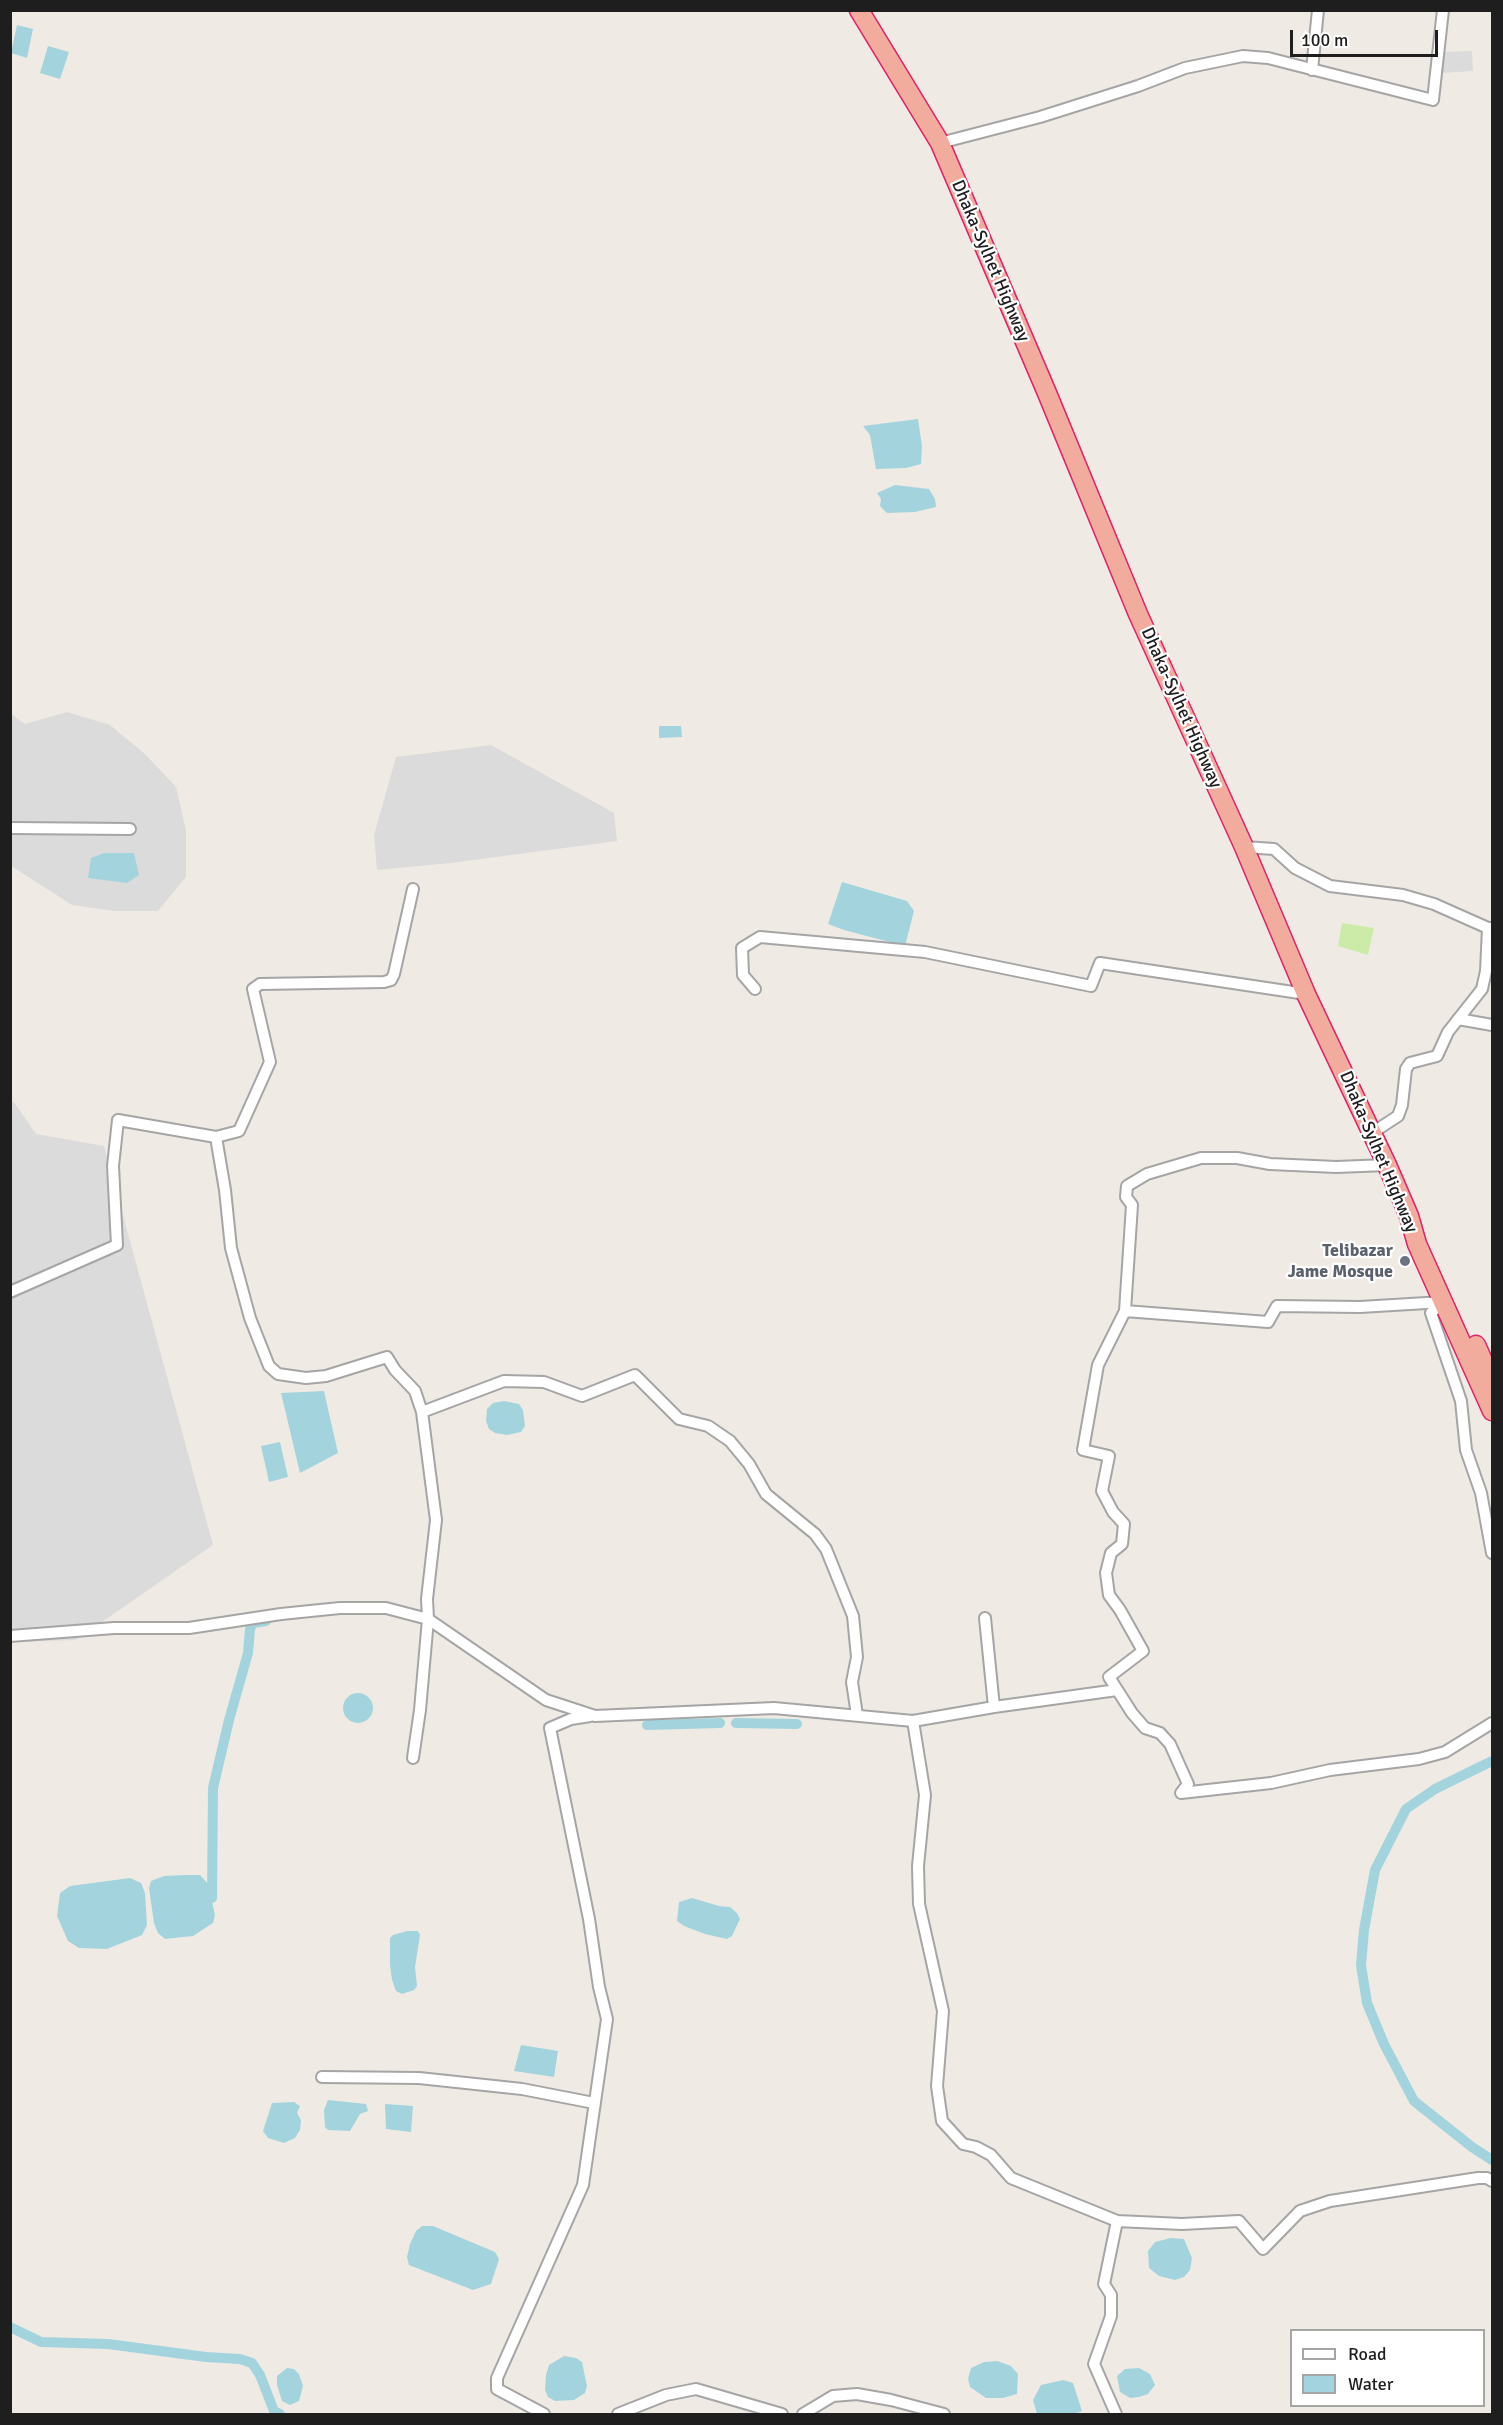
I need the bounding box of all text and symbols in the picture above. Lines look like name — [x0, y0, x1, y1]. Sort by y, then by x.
scale bar — [1293, 18, 1442, 56]
text: 100 m — [1301, 29, 1348, 51]
street label: Dhaka-Sylhet Highway — [946, 177, 1034, 345]
street label: Dhaka-Sylhet Highway — [1136, 624, 1226, 792]
street label: Dhaka-Sylhet Highway — [1334, 1068, 1422, 1236]
place label: Telibazar Jame Mosque — [1287, 1240, 1393, 1282]
marker: Telibazar Jame Mosque — [1398, 1254, 1412, 1268]
legend — [1290, 2329, 1485, 2407]
text: Road — [1348, 2343, 1387, 2365]
text: Water — [1348, 2373, 1393, 2395]

